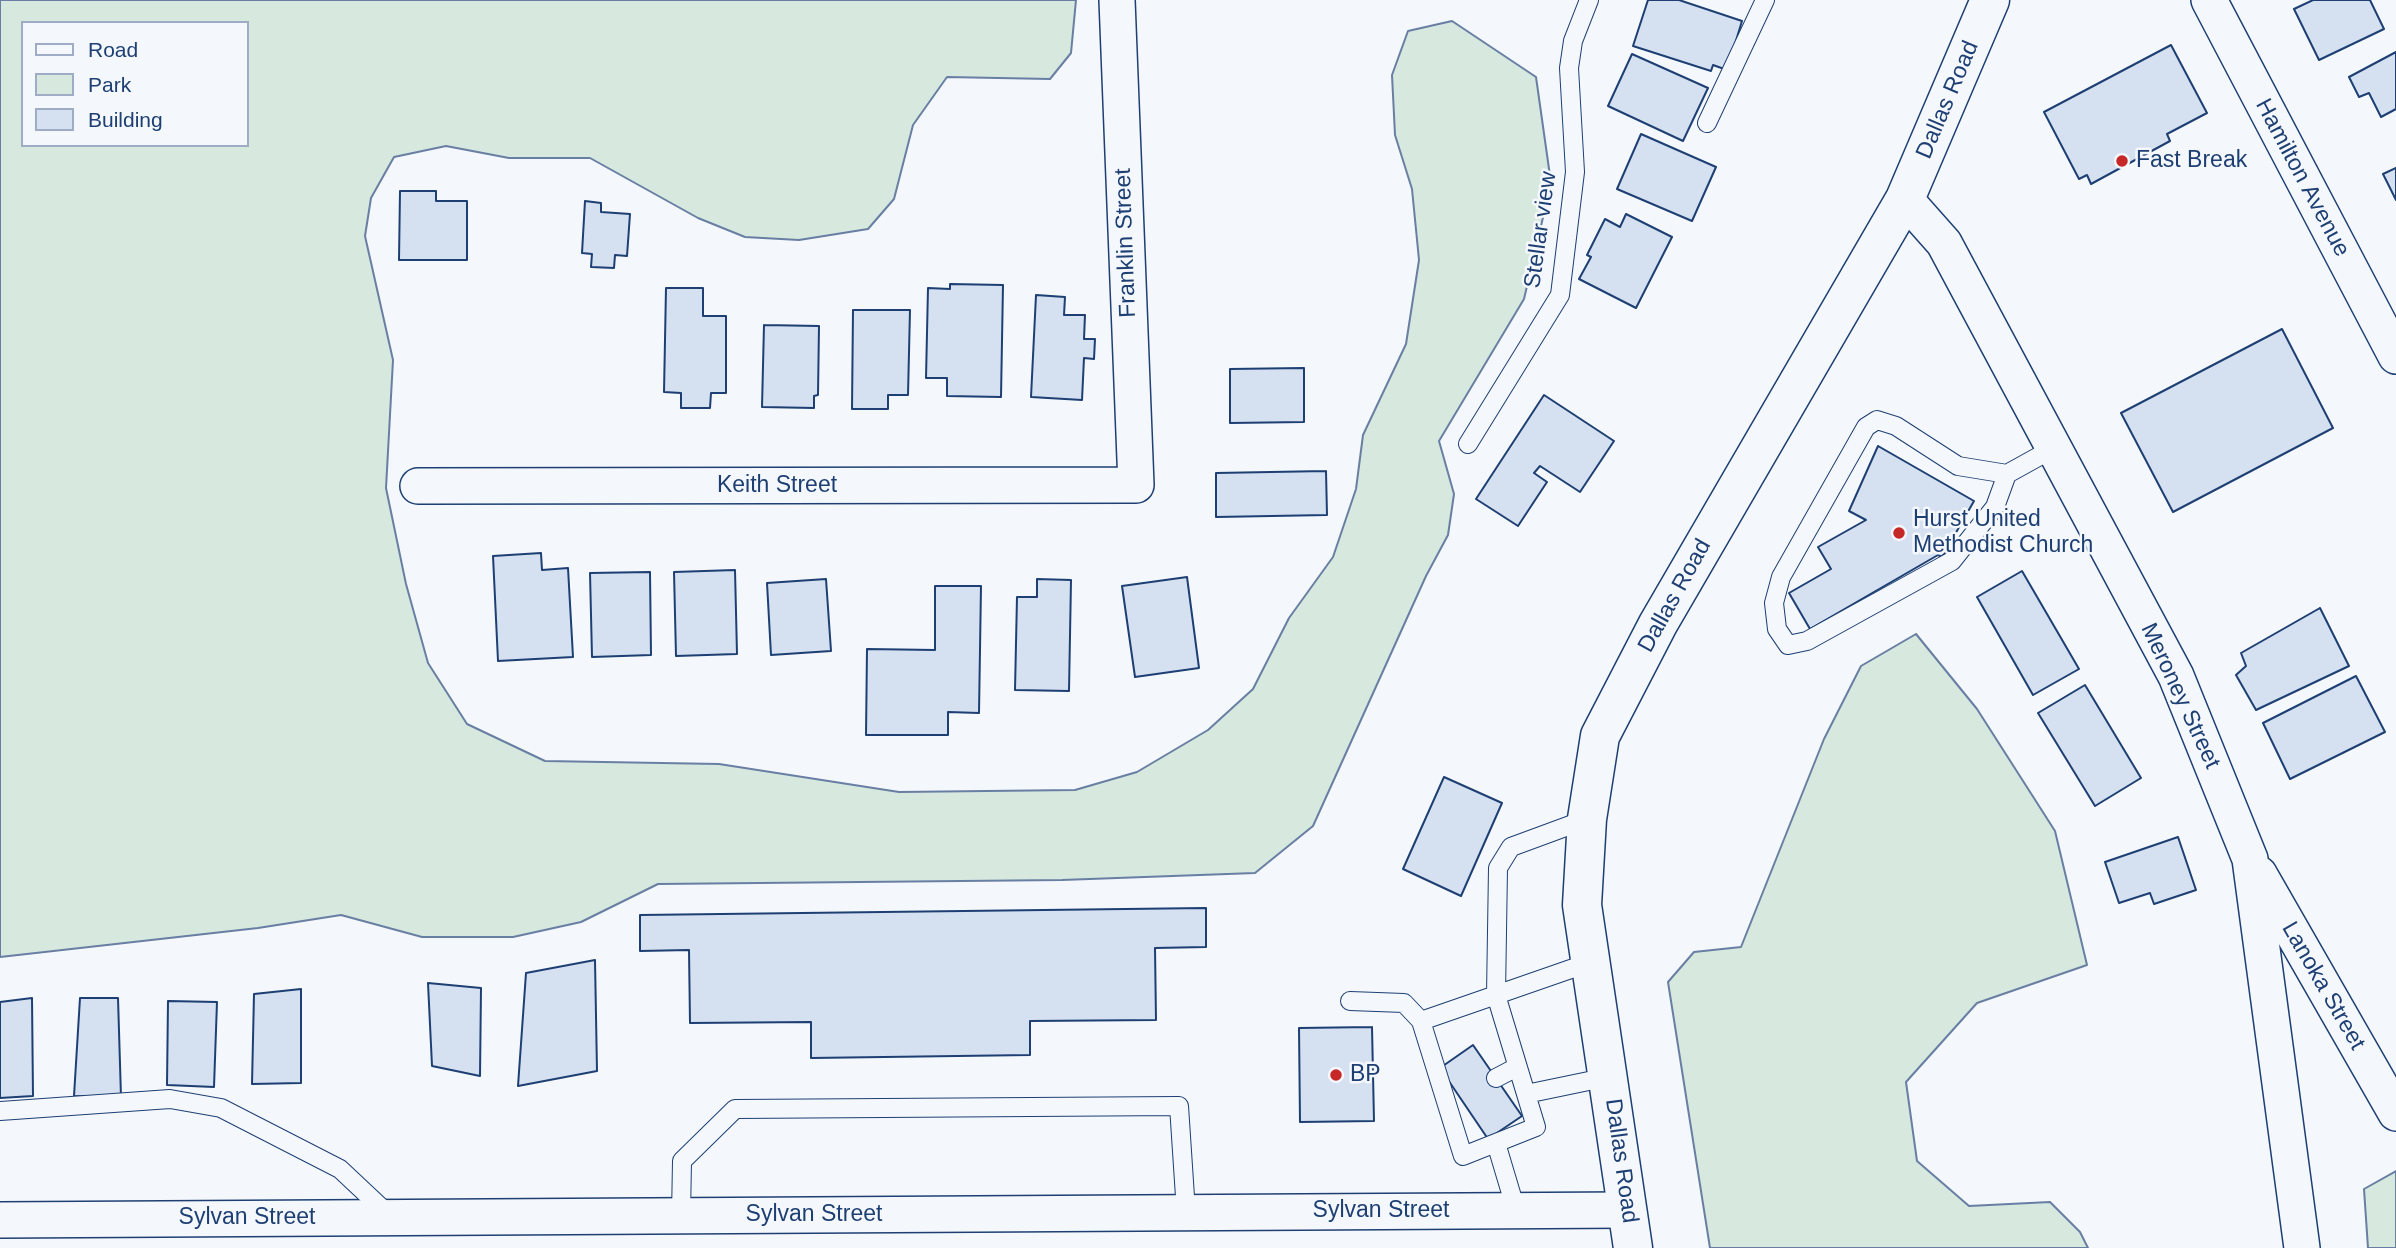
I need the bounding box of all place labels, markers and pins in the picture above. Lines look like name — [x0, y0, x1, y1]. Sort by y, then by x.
place label: Fast Break — [2136, 147, 2247, 175]
marker: Fast Break — [2114, 153, 2130, 169]
place label: Hurst United Methodist Church — [1913, 506, 2093, 560]
marker: Hurst United Methodist Church — [1891, 525, 1907, 541]
place label: BP — [1350, 1061, 1381, 1089]
marker: BP — [1328, 1067, 1344, 1083]

